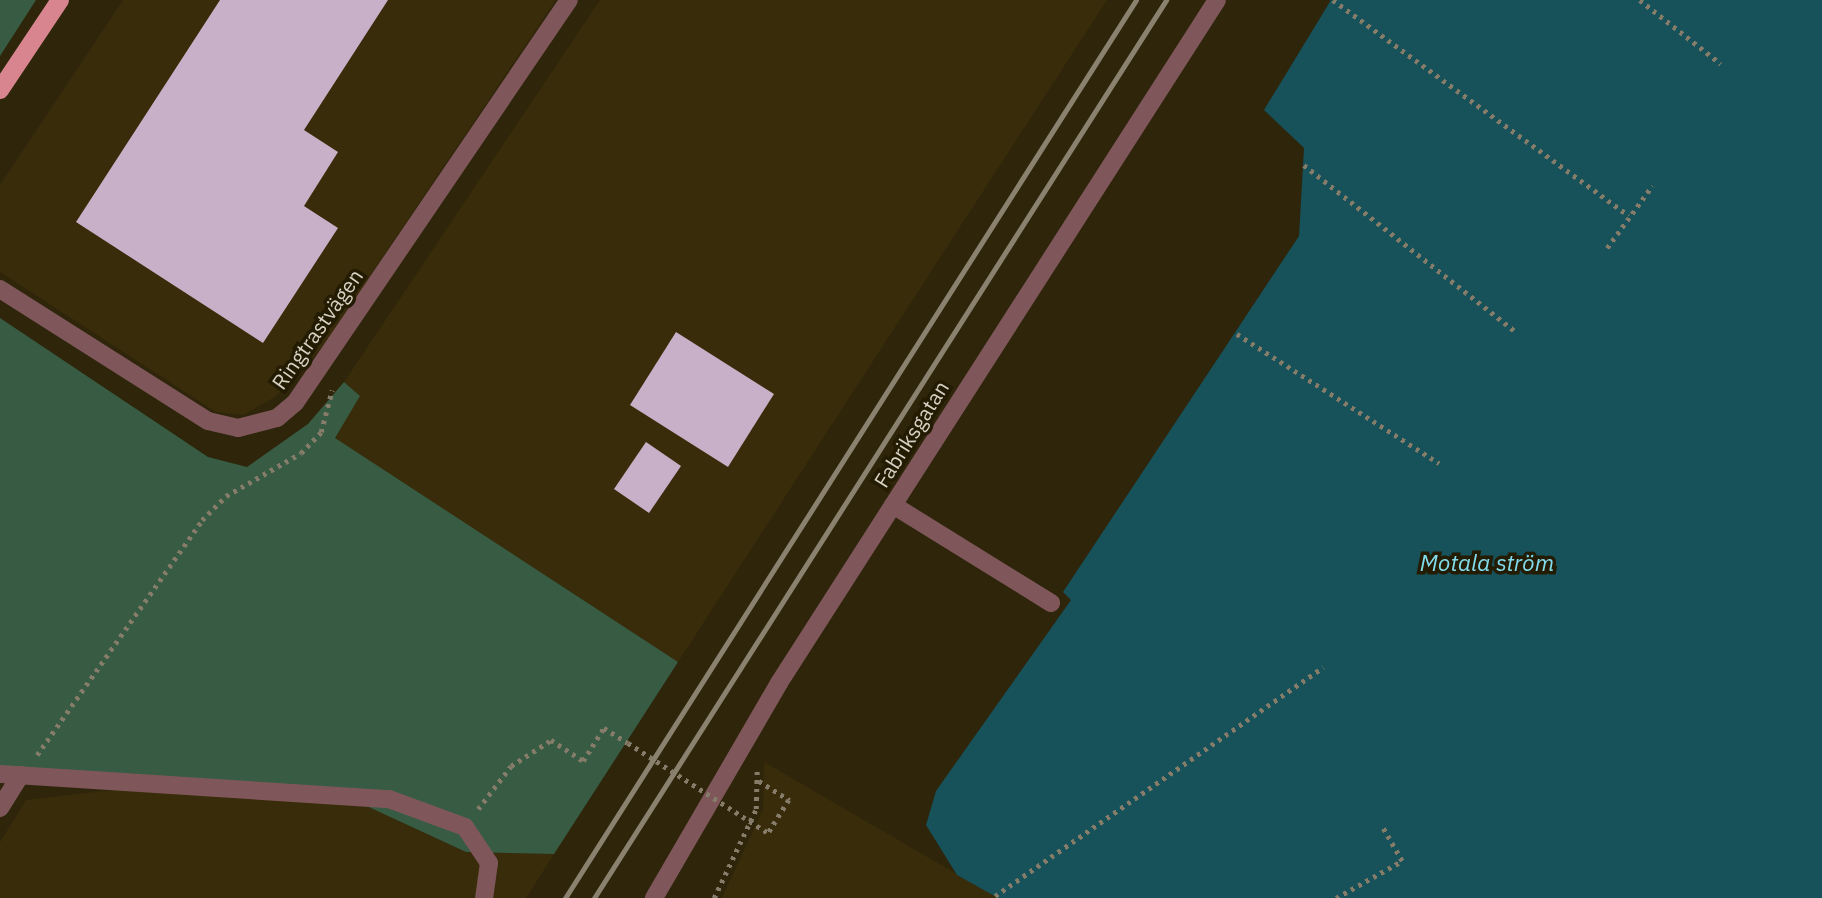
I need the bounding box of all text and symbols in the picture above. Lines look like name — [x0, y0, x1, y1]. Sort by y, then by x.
street label: Ringtrastvägen — [266, 264, 368, 394]
street label: Fabriksgatan — [868, 376, 954, 492]
water label: Motala ström — [1420, 548, 1554, 576]

